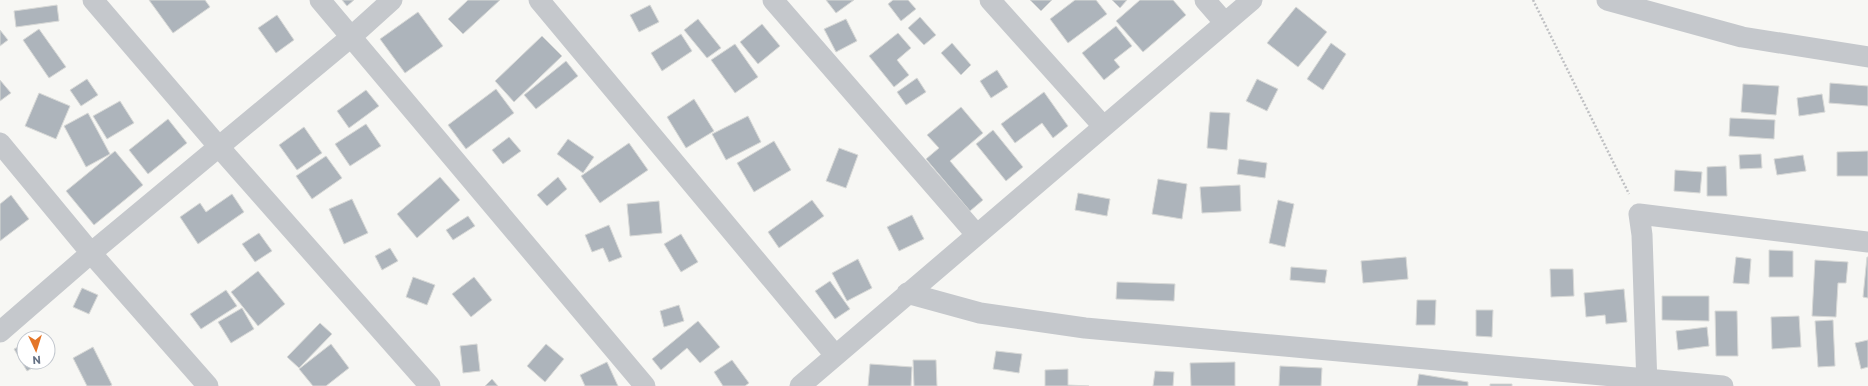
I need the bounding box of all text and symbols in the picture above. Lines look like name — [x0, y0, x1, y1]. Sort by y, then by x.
north arrow — [16, 330, 56, 370]
text: N — [32, 354, 41, 367]

